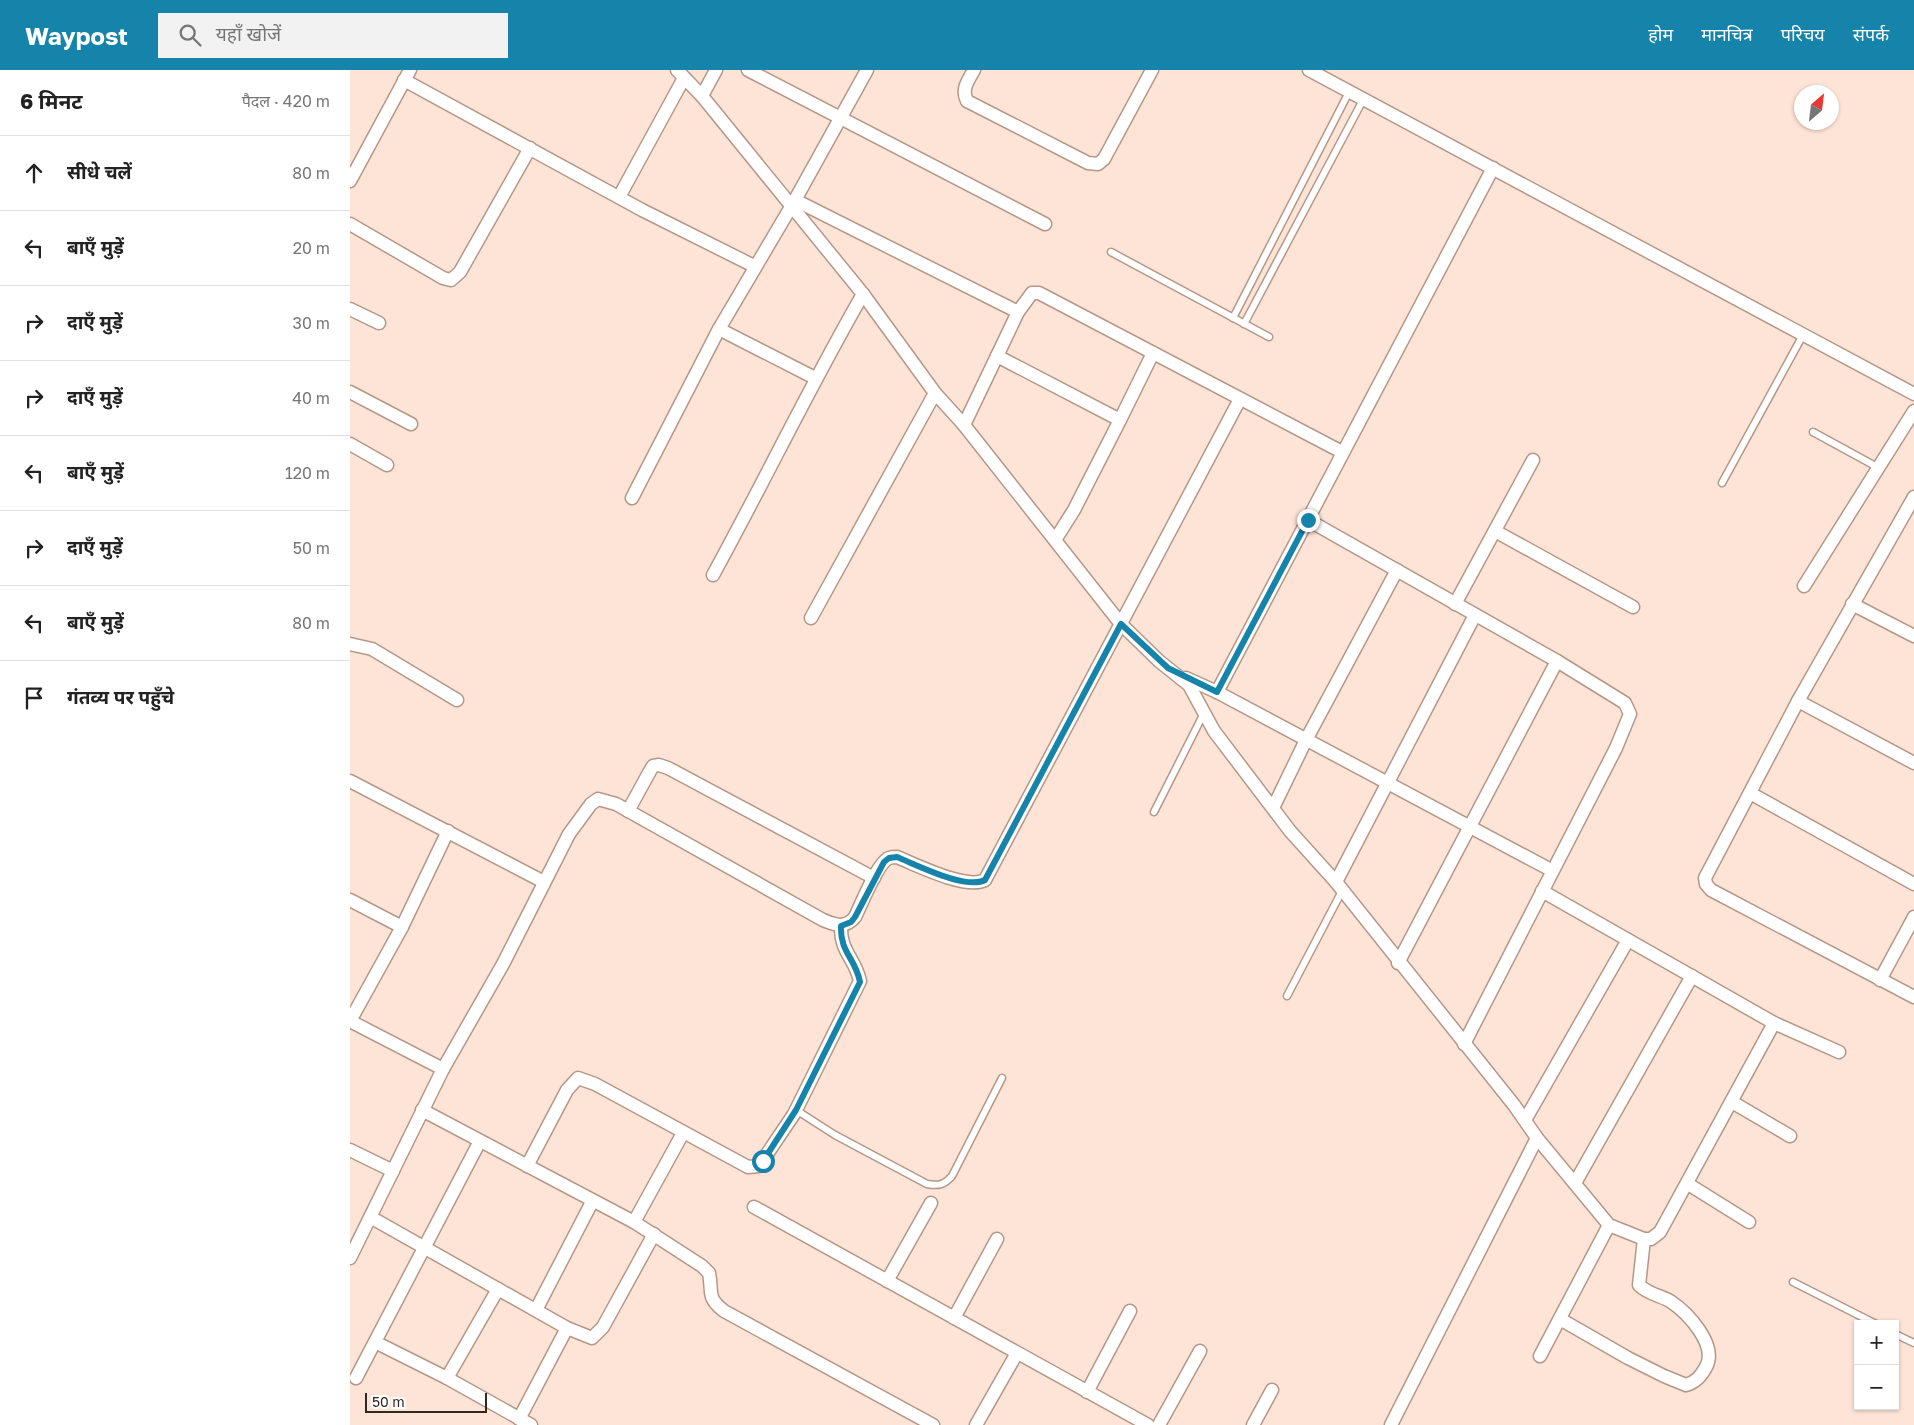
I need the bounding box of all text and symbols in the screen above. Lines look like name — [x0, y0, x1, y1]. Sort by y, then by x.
search box — [158, 13, 508, 58]
text: Waypost — [25, 21, 128, 50]
icon: search — [176, 21, 204, 49]
text: यहाँ खोजें — [216, 22, 281, 45]
text: होम — [1648, 23, 1673, 45]
text: मानचित्र — [1701, 23, 1753, 45]
text: परिचय — [1781, 23, 1825, 45]
text: संपर्क — [1853, 23, 1889, 45]
north arrow — [1794, 85, 1839, 130]
text: 6 मिनट — [20, 88, 83, 114]
text: पैदल · 420 m — [242, 91, 330, 111]
icon: ahead — [20, 159, 48, 187]
text: सीधे चलें — [67, 160, 132, 183]
text: 80 m — [292, 163, 330, 183]
icon: left — [20, 234, 48, 262]
text: बाएँ मुड़ें — [67, 235, 124, 258]
text: 20 m — [293, 238, 330, 258]
icon: right — [20, 309, 48, 337]
text: दाएँ मुड़ें — [67, 310, 123, 333]
text: 30 m — [293, 313, 330, 333]
icon: right — [20, 384, 48, 412]
text: दाएँ मुड़ें — [67, 385, 123, 408]
text: 40 m — [292, 388, 330, 408]
icon: left — [20, 459, 48, 487]
text: बाएँ मुड़ें — [67, 460, 124, 483]
text: 120 m — [285, 463, 330, 483]
route end — [1297, 509, 1320, 532]
icon: right — [20, 534, 48, 562]
text: दाएँ मुड़ें — [67, 535, 123, 558]
text: 50 m — [293, 538, 330, 558]
icon: left — [20, 609, 48, 637]
text: बाएँ मुड़ें — [67, 610, 124, 633]
text: 80 m — [292, 613, 330, 633]
icon: arrive — [20, 684, 48, 712]
text: गंतव्य पर पहुँचे — [67, 685, 174, 708]
route start — [752, 1150, 775, 1173]
map controls — [1854, 1320, 1899, 1410]
button: + — [1854, 1320, 1899, 1365]
button: − — [1854, 1365, 1899, 1410]
scale bar — [365, 1390, 488, 1413]
text: 50 m — [372, 1393, 405, 1410]

